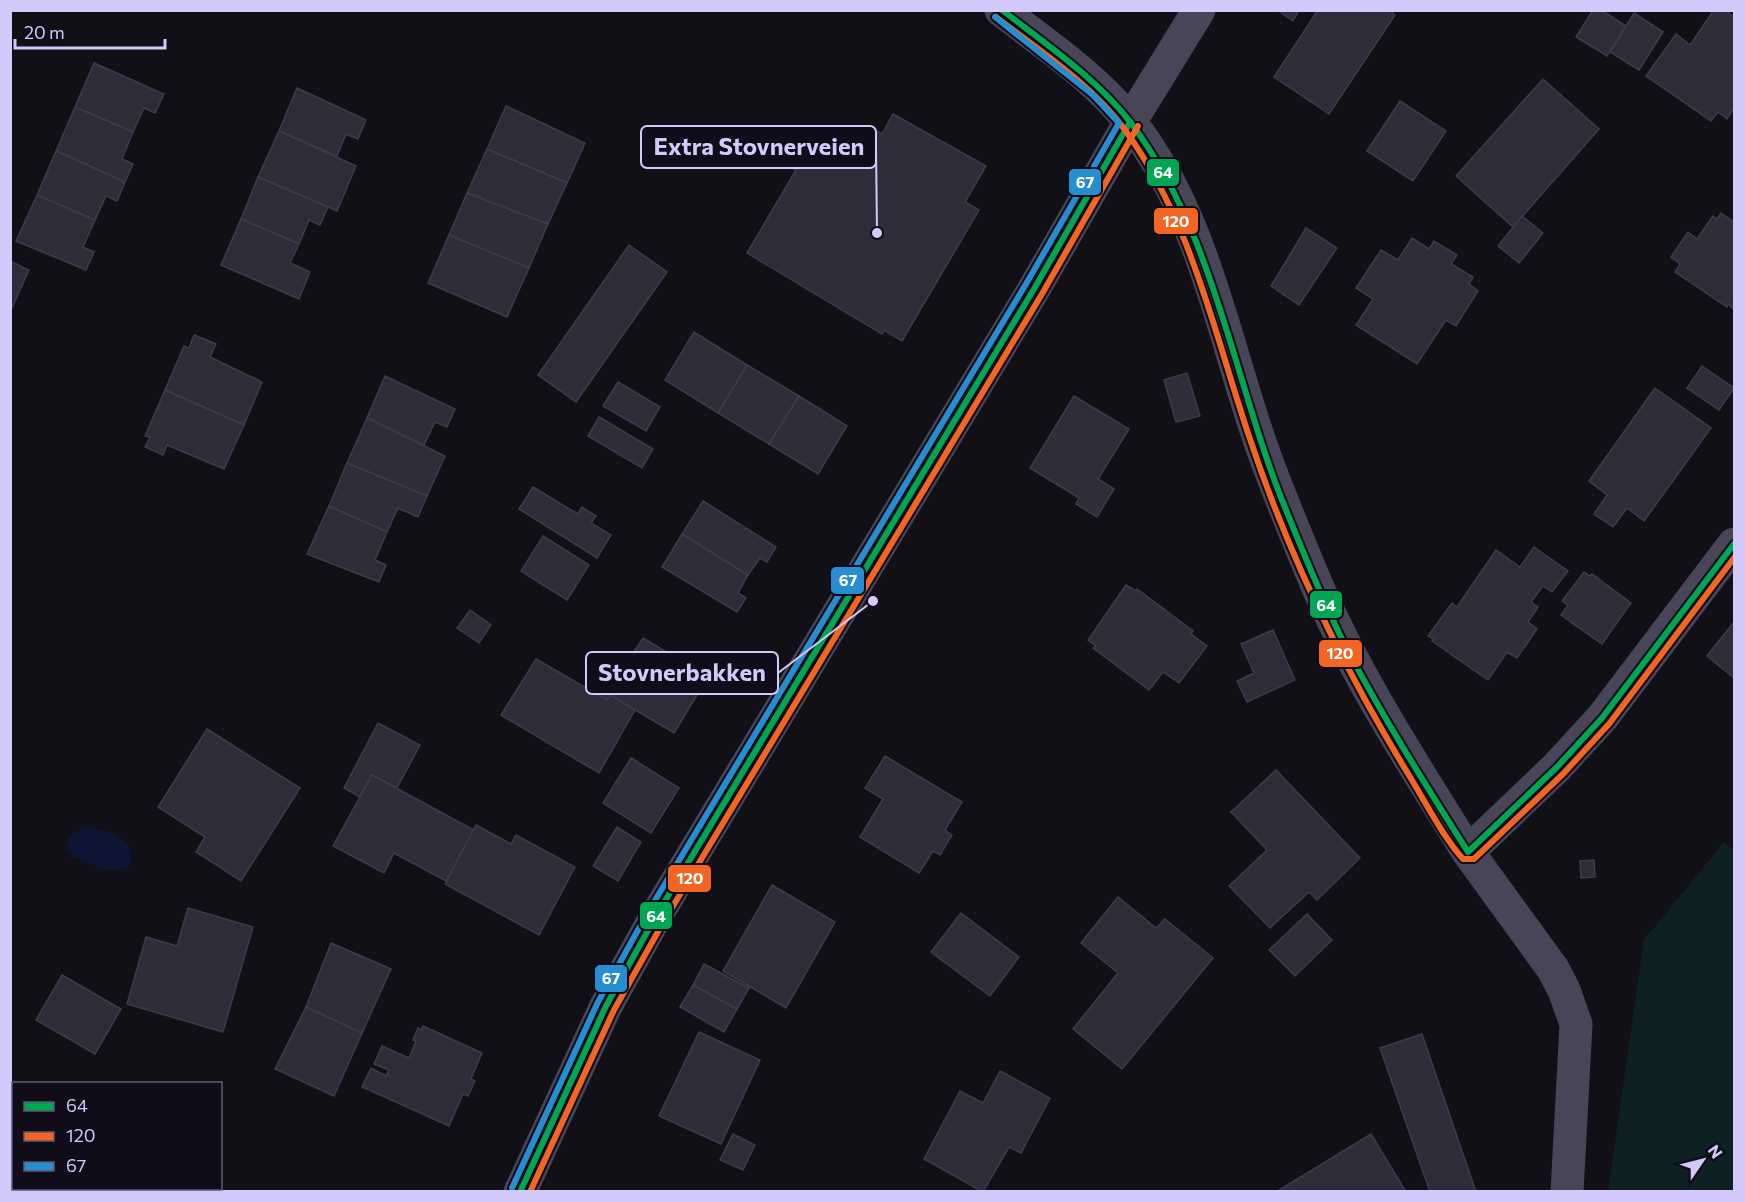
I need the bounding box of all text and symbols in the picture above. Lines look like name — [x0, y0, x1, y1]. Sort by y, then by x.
scale bar — [15, 12, 165, 50]
text: 20 m — [24, 21, 65, 43]
callout: Extra Stovnerveien — [641, 126, 876, 168]
text: Extra Stovnerveien — [654, 131, 864, 160]
line badge: 64 — [1146, 158, 1180, 187]
text: 64 — [1153, 162, 1173, 181]
line badge: 67 — [1068, 168, 1102, 196]
text: 67 — [1076, 172, 1094, 191]
line badge: 120 — [1153, 207, 1199, 235]
text: 120 — [1163, 211, 1189, 230]
line badge: 67 — [830, 566, 865, 595]
text: 67 — [839, 570, 857, 589]
line badge: 64 — [1309, 590, 1343, 619]
text: 64 — [1316, 595, 1336, 614]
line badge: 120 — [1318, 639, 1363, 668]
text: 120 — [1327, 643, 1353, 662]
callout: Stovnerbakken — [586, 652, 778, 694]
text: Stovnerbakken — [598, 657, 766, 686]
line badge: 120 — [667, 864, 712, 893]
text: 120 — [677, 868, 703, 887]
line badge: 64 — [639, 901, 673, 930]
text: 64 — [646, 906, 666, 925]
line badge: 67 — [594, 964, 628, 993]
text: 67 — [602, 968, 620, 987]
legend — [12, 1082, 222, 1190]
text: 64 — [66, 1094, 88, 1116]
text: 120 — [66, 1124, 95, 1146]
north arrow — [1673, 1130, 1733, 1190]
text: N — [1704, 1141, 1727, 1161]
text: 67 — [66, 1154, 86, 1176]

